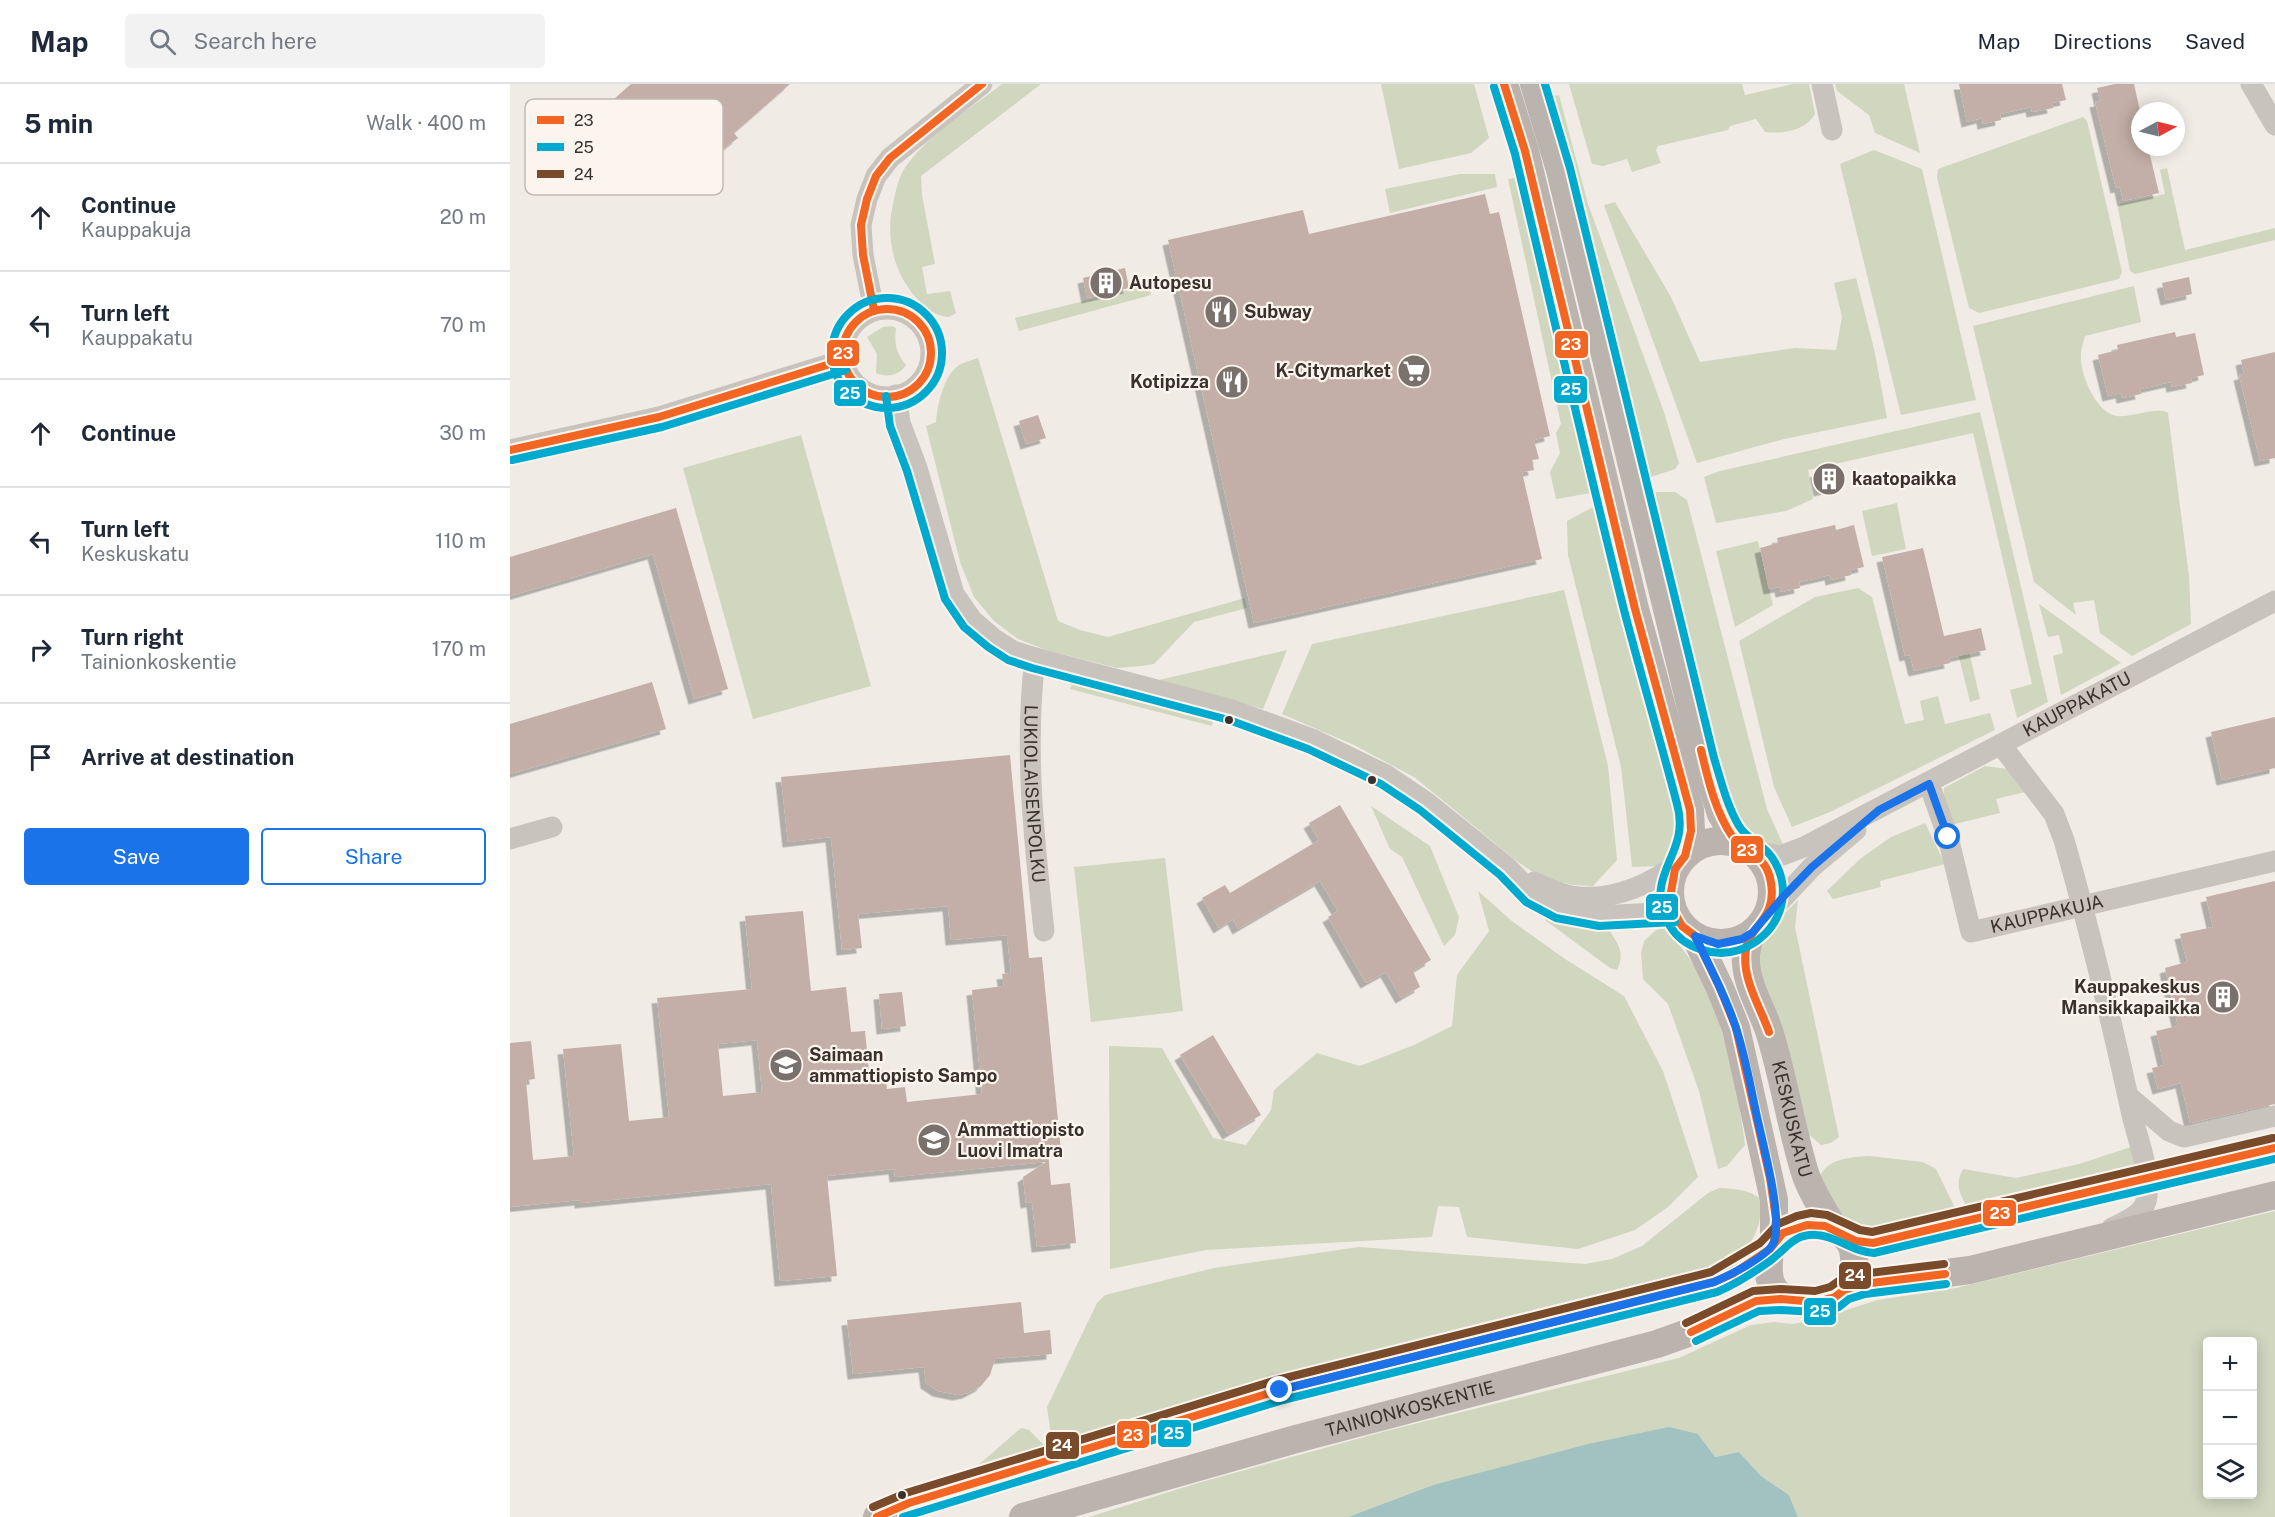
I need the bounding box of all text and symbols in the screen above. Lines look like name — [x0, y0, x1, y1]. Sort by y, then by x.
search box — [125, 14, 545, 68]
text: Map — [30, 25, 89, 58]
icon: search — [146, 25, 179, 58]
text: Search here — [194, 28, 317, 54]
text: Map — [1978, 29, 2020, 54]
text: Directions — [2053, 29, 2152, 54]
text: Saved — [2185, 29, 2245, 54]
legend — [525, 99, 723, 195]
north arrow — [2131, 102, 2185, 156]
text: 5 min — [24, 108, 93, 139]
text: Walk · 400 m — [366, 111, 486, 135]
text: 23 — [574, 111, 594, 130]
text: 25 — [574, 138, 594, 157]
text: 24 — [574, 165, 594, 184]
text: Continue — [81, 192, 176, 218]
icon: ahead — [24, 201, 57, 234]
text: 20 m — [440, 205, 486, 229]
text: Kauppakuja — [81, 218, 191, 242]
building icon: Autopesu — [1088, 265, 1124, 301]
place label: Autopesu — [1129, 272, 1212, 293]
restaurant icon: Subway — [1203, 294, 1239, 330]
text: Turn left — [81, 300, 170, 326]
place label: Subway — [1244, 301, 1312, 322]
icon: left — [24, 309, 57, 342]
text: 70 m — [440, 313, 486, 337]
text: Kauppakatu — [81, 326, 193, 350]
line badge: 23 — [1554, 330, 1589, 359]
text: 23 — [1561, 335, 1581, 354]
line badge: 23 — [826, 339, 860, 367]
text: 23 — [833, 344, 853, 363]
supermarket icon: K-Citymarket — [1396, 353, 1432, 389]
place label: K-Citymarket — [1276, 360, 1391, 381]
restaurant icon: Kotipizza — [1214, 364, 1250, 400]
place label: Kotipizza — [1130, 371, 1209, 392]
line badge: 25 — [1553, 375, 1588, 404]
line badge: 25 — [833, 379, 867, 407]
text: 25 — [1561, 380, 1582, 399]
text: 25 — [840, 384, 861, 403]
icon: ahead — [24, 417, 57, 450]
text: Continue — [81, 420, 176, 446]
text: 30 m — [439, 421, 486, 445]
building icon: kaatopaikka — [1811, 461, 1847, 497]
place label: kaatopaikka — [1852, 468, 1956, 489]
text: Turn left — [81, 516, 170, 542]
icon: left — [24, 525, 57, 558]
text: 110 m — [435, 529, 486, 553]
text: Keskuskatu — [81, 542, 189, 566]
text: Turn right — [81, 624, 184, 650]
icon: right — [24, 633, 57, 666]
text: 170 m — [432, 637, 486, 661]
text: Tainionkoskentie — [81, 650, 237, 674]
street label: KAUPPAKATU — [2019, 667, 2134, 741]
street label: LUKIOLAISENPOLKU — [1020, 704, 1050, 884]
unlabelled marker — [1223, 714, 1235, 726]
icon: arrive — [24, 741, 57, 774]
text: Arrive at destination — [81, 744, 294, 770]
unlabelled marker — [1366, 774, 1378, 786]
route start — [1934, 823, 1960, 849]
button: Save — [24, 828, 249, 885]
button: Share — [261, 828, 486, 885]
line badge: 23 — [1730, 835, 1764, 864]
text: 23 — [1737, 841, 1757, 860]
street label: KAUPPAKUJA — [1988, 890, 2106, 937]
line badge: 25 — [1645, 893, 1679, 921]
text: 25 — [1652, 898, 1673, 917]
place label: Kauppakeskus Mansikkapaikka — [2061, 976, 2200, 1018]
building icon: Kauppakeskus Mansikkapaikka — [2205, 979, 2241, 1015]
place label: Saimaan ammattiopisto Sampo — [809, 1044, 997, 1086]
school or university icon: Saimaan ammattiopisto Sampo — [768, 1047, 804, 1083]
street label: KESKUSKATU — [1768, 1059, 1817, 1180]
place label: Ammattiopisto Luovi Imatra — [957, 1119, 1084, 1161]
school or university icon: Ammattiopisto Luovi Imatra — [916, 1122, 952, 1158]
line badge: 23 — [1982, 1199, 2017, 1227]
text: 23 — [1990, 1204, 2010, 1223]
line badge: 24 — [1838, 1261, 1872, 1290]
text: 24 — [1845, 1266, 1866, 1285]
line badge: 25 — [1803, 1297, 1837, 1326]
text: 25 — [1810, 1302, 1831, 1321]
map controls — [2203, 1337, 2257, 1499]
button: + — [2203, 1337, 2257, 1391]
route end — [1266, 1376, 1292, 1402]
street label: TAINIONKOSKENTIE — [1323, 1376, 1497, 1441]
button: − — [2203, 1391, 2257, 1445]
line badge: 25 — [1157, 1419, 1192, 1448]
line badge: 23 — [1116, 1420, 1150, 1449]
text: 25 — [1164, 1424, 1185, 1443]
text: 23 — [1123, 1426, 1143, 1445]
line badge: 24 — [1045, 1431, 1080, 1460]
text: 24 — [1052, 1436, 1073, 1455]
button: layers — [2203, 1445, 2257, 1499]
unlabelled marker — [896, 1489, 908, 1501]

